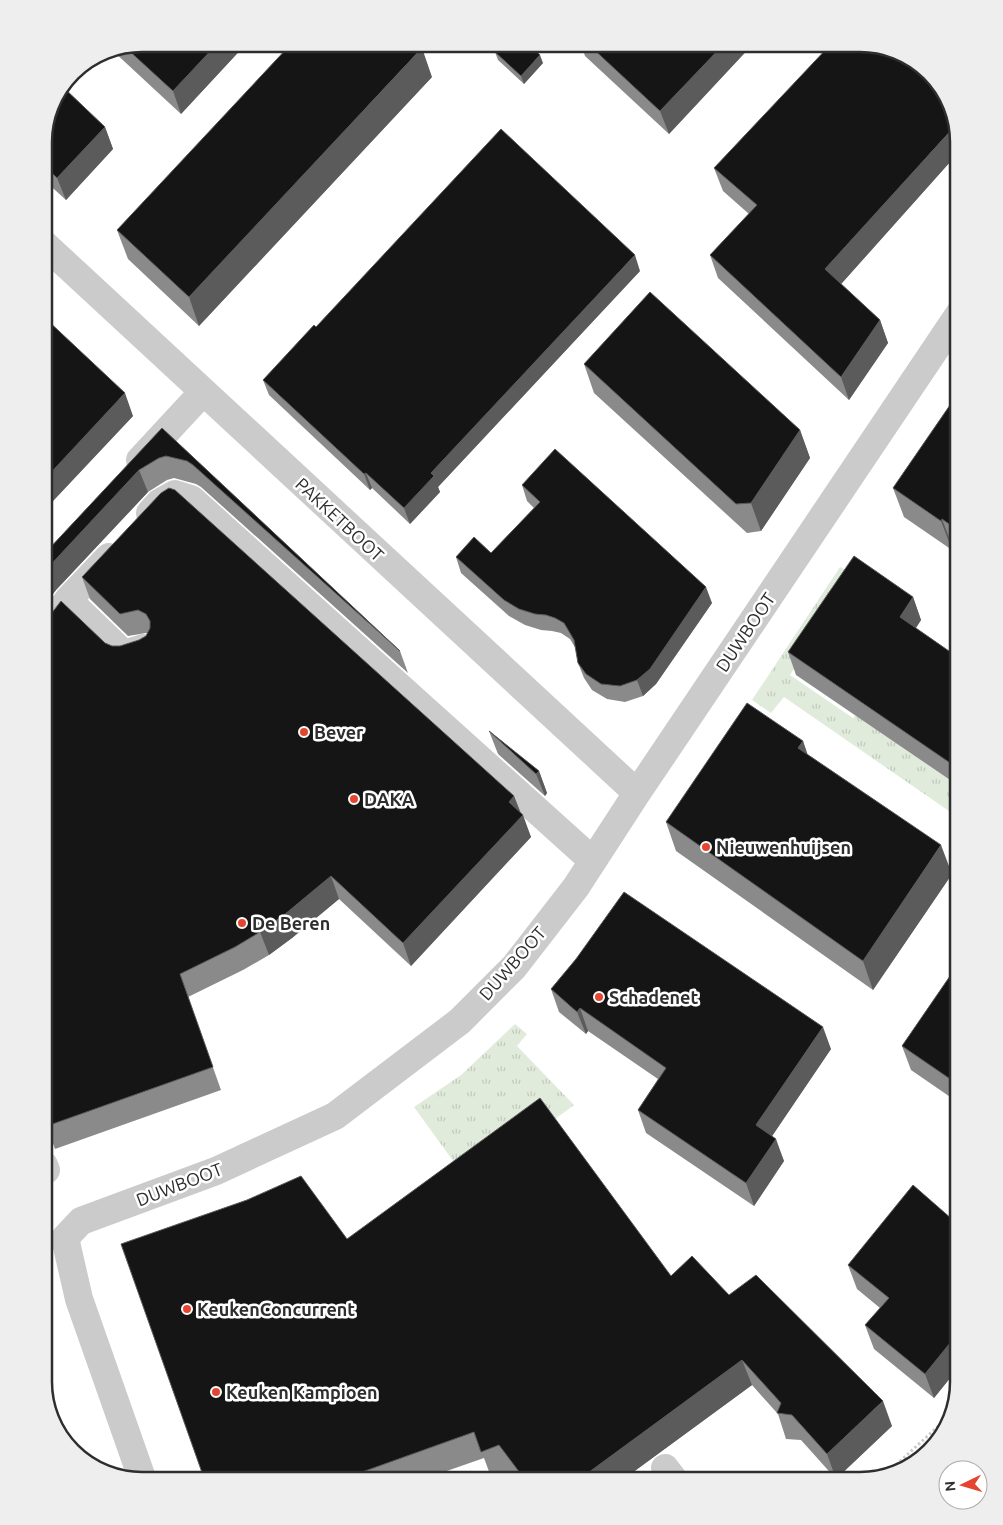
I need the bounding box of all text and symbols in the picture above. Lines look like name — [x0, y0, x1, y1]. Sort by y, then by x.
street label: PAKKETBOOT — [292, 473, 388, 565]
street label: DUWBOOT — [711, 589, 779, 675]
place label: Bever — [314, 722, 364, 742]
marker: Bever — [298, 726, 310, 738]
place label: DAKA — [364, 789, 415, 809]
marker: DAKA — [348, 793, 360, 805]
place label: Nieuwenhuijsen — [716, 837, 851, 857]
marker: Nieuwenhuijsen — [700, 841, 712, 853]
place label: De Beren — [252, 913, 330, 933]
marker: De Beren — [236, 917, 248, 929]
street label: DUWBOOT — [475, 922, 549, 1004]
place label: Schadenet — [609, 987, 698, 1007]
marker: Schadenet — [593, 991, 605, 1003]
street label: DUWBOOT — [133, 1158, 225, 1210]
place label: KeukenConcurrent — [197, 1299, 355, 1319]
marker: KeukenConcurrent — [181, 1303, 193, 1315]
place label: Keuken Kampioen — [226, 1382, 378, 1402]
marker: Keuken Kampioen — [210, 1386, 222, 1398]
north arrow — [938, 1460, 988, 1510]
text: N — [942, 1480, 958, 1492]

